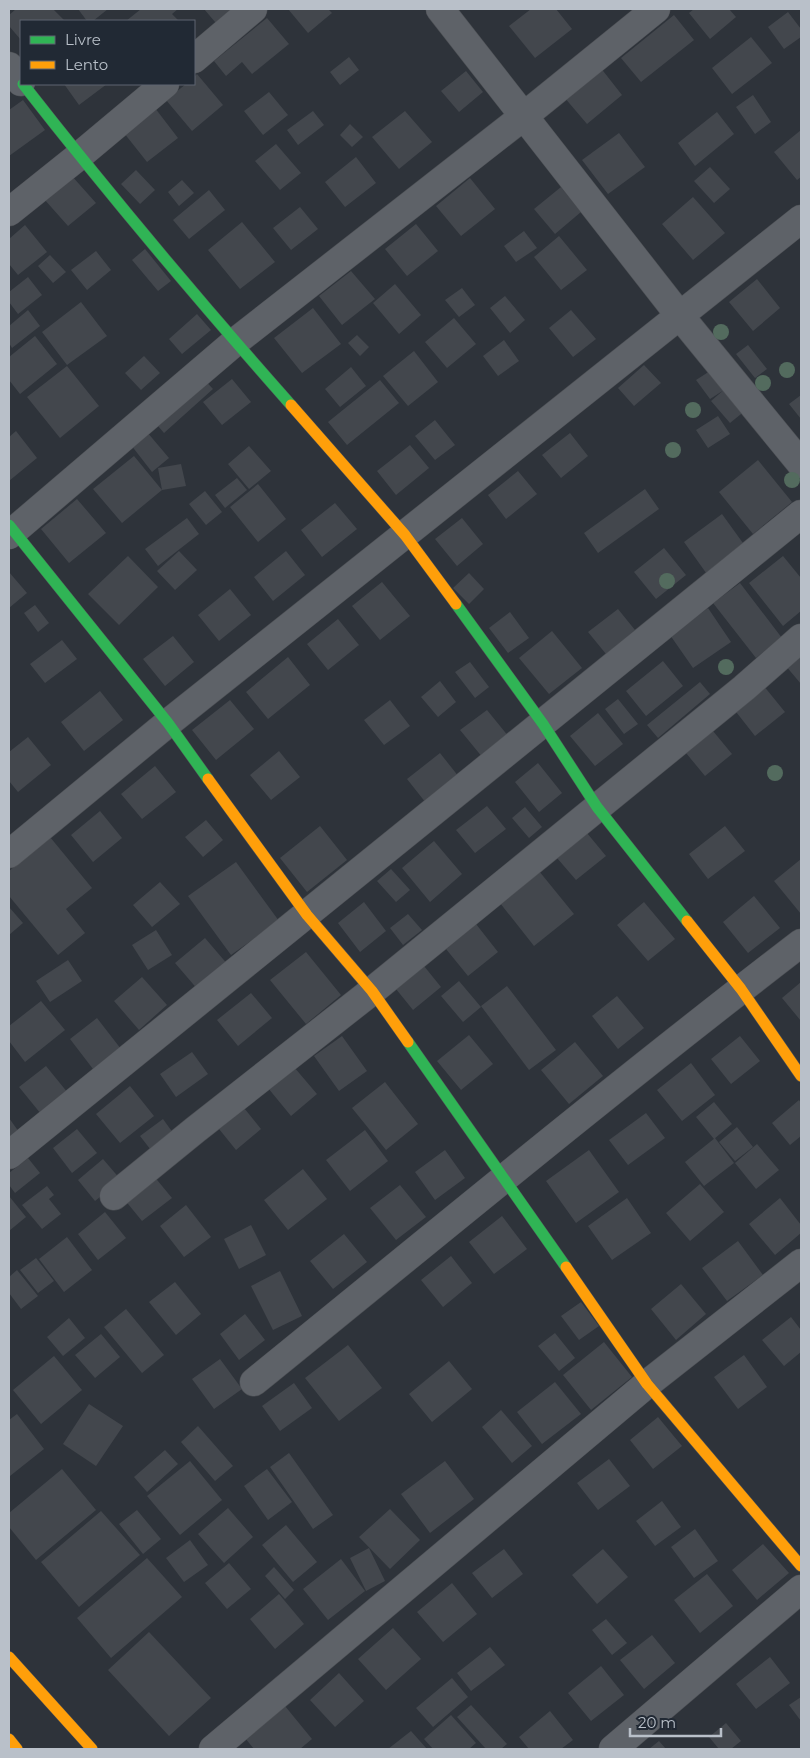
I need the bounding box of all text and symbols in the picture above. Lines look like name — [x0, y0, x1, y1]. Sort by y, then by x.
legend — [20, 20, 195, 85]
text: Livre — [65, 30, 101, 49]
text: Lento — [65, 55, 108, 74]
scale bar — [630, 1706, 721, 1738]
text: 20 m — [638, 1713, 676, 1732]

